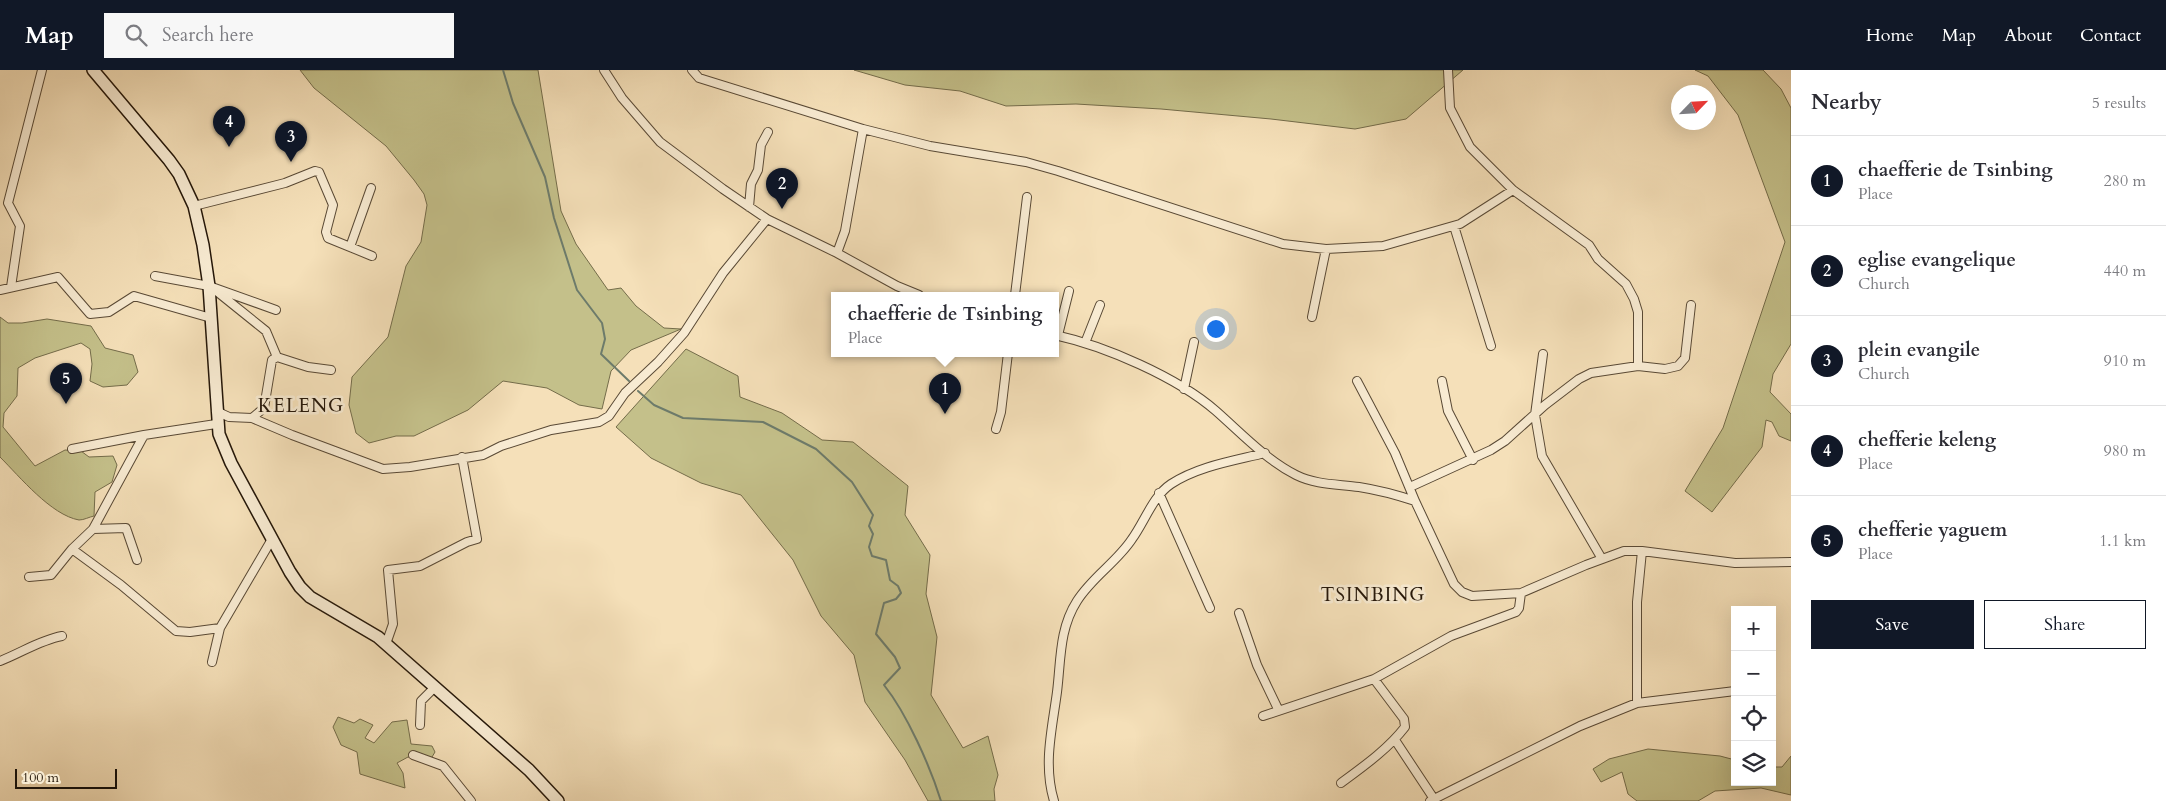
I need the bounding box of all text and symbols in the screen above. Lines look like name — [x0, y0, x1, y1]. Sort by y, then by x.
search box — [104, 13, 454, 58]
text: Map — [25, 19, 74, 52]
icon: search — [122, 21, 150, 49]
text: Search here — [162, 22, 254, 48]
text: Home — [1866, 23, 1914, 48]
text: Map — [1942, 23, 1976, 48]
text: About — [2004, 23, 2052, 48]
text: Contact — [2080, 23, 2141, 48]
north arrow — [1671, 85, 1716, 130]
text: Nearby — [1811, 88, 1882, 117]
text: 5 results — [2092, 92, 2146, 114]
pin: 4 — [213, 106, 245, 147]
pin: 3 — [275, 121, 307, 162]
text: chaefferie de Tsinbing — [1858, 157, 2053, 183]
pin: 2 — [766, 168, 798, 209]
text: 1 — [1823, 170, 1831, 192]
text: 280 m — [2104, 170, 2146, 192]
text: Place — [1858, 183, 1893, 205]
text: eglise evangelique — [1858, 247, 2016, 273]
text: 2 — [1823, 260, 1831, 282]
text: 440 m — [2104, 260, 2146, 282]
text: Church — [1858, 273, 1910, 295]
popup — [831, 292, 1059, 357]
text: chaefferie de Tsinbing — [848, 301, 1042, 327]
your location — [1203, 316, 1229, 342]
text: Place — [848, 327, 883, 349]
text: plein evangile — [1858, 337, 1980, 363]
text: 3 — [1823, 350, 1831, 372]
text: 910 m — [2104, 350, 2146, 372]
pin: 5 — [50, 363, 82, 404]
text: Church — [1858, 363, 1910, 385]
pin: 1 — [929, 373, 961, 414]
district label: KELENG — [258, 393, 344, 419]
text: chefferie keleng — [1858, 427, 1996, 453]
text: 4 — [1823, 440, 1831, 462]
text: 980 m — [2104, 440, 2146, 462]
text: Place — [1858, 453, 1893, 475]
text: chefferie yaguem — [1858, 517, 2007, 543]
text: 5 — [1823, 530, 1831, 552]
text: 1.1 km — [2099, 530, 2146, 552]
text: Place — [1858, 543, 1893, 565]
district label: TSINBING — [1321, 582, 1425, 608]
button: Save — [1811, 600, 1974, 649]
button: Share — [1984, 600, 2146, 649]
map controls — [1731, 606, 1776, 786]
button: + — [1731, 606, 1776, 651]
button: − — [1731, 651, 1776, 696]
button: locate — [1731, 696, 1776, 741]
button: layers — [1731, 741, 1776, 786]
scale bar — [15, 766, 118, 789]
text: 100 m — [22, 768, 59, 787]

